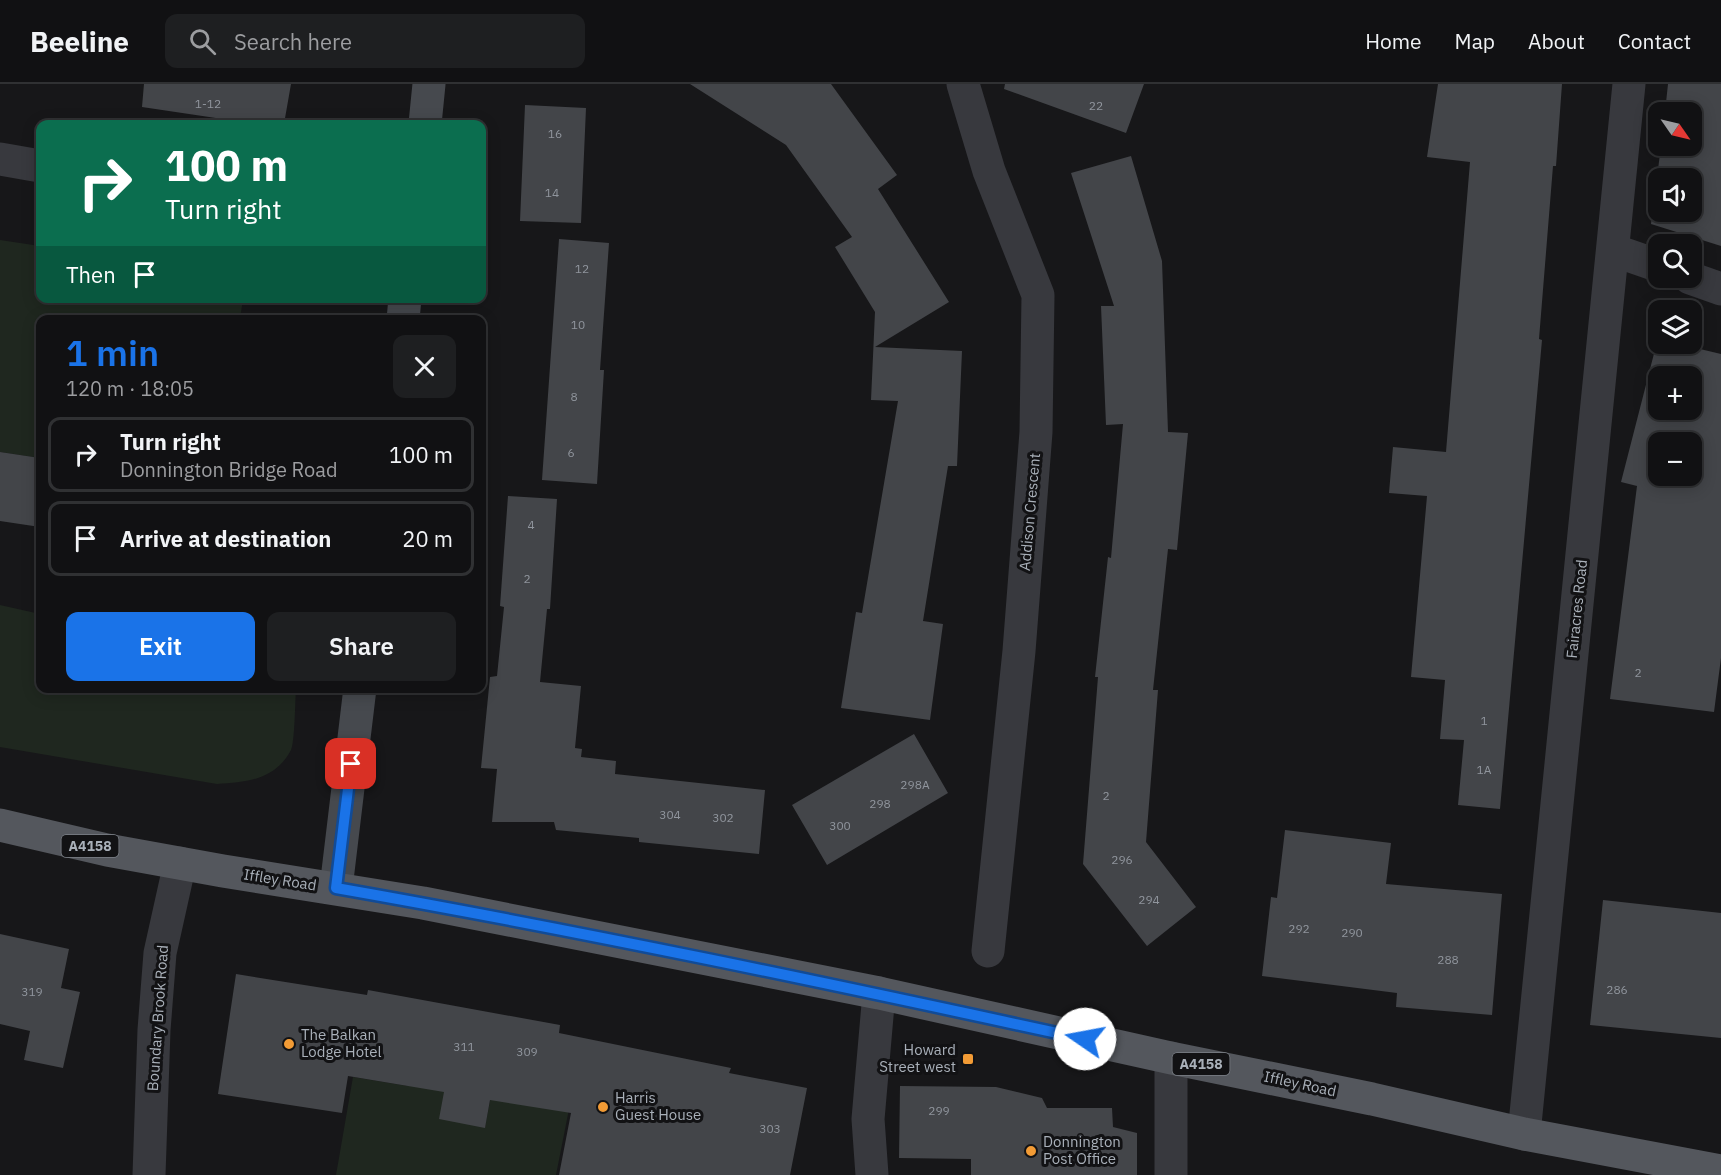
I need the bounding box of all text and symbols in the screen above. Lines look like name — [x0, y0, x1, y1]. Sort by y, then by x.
search box — [165, 14, 585, 68]
text: Beeline — [30, 23, 129, 60]
icon: search — [186, 25, 219, 58]
text: Search here — [234, 27, 352, 56]
text: Home — [1365, 27, 1422, 55]
text: Map — [1455, 27, 1495, 55]
text: About — [1528, 27, 1585, 55]
text: Contact — [1618, 27, 1691, 55]
house number: 1-12 — [195, 96, 221, 111]
house number: 22 — [1089, 98, 1103, 113]
north arrow — [1648, 102, 1702, 156]
map controls — [1648, 102, 1702, 486]
house number: 16 — [548, 126, 562, 141]
text: 100 m — [165, 138, 288, 193]
icon: right — [66, 144, 144, 222]
button: sound — [1648, 168, 1702, 222]
house number: 14 — [545, 185, 559, 200]
text: Turn right — [165, 191, 282, 226]
button: search — [1648, 234, 1702, 288]
icon: arrive — [128, 258, 161, 291]
text: Then — [66, 260, 116, 289]
house number: 12 — [575, 261, 589, 276]
button: layers — [1648, 300, 1702, 354]
house number: 10 — [571, 317, 585, 332]
text: 1 min — [66, 329, 159, 376]
button: close — [393, 335, 456, 398]
button: + — [1648, 366, 1702, 420]
text: 120 m · 18:05 — [66, 375, 194, 402]
house number: 8 — [570, 389, 578, 404]
text: Turn right — [120, 427, 221, 456]
button: − — [1648, 432, 1702, 486]
icon: right — [69, 438, 102, 471]
text: 100 m — [389, 440, 453, 469]
house number: 6 — [567, 445, 575, 460]
street label: Addison Crescent — [1015, 452, 1044, 572]
text: Donnington Bridge Road — [120, 456, 338, 483]
house number: 4 — [527, 517, 535, 532]
icon: arrive — [69, 522, 102, 555]
text: Arrive at destination — [120, 524, 331, 553]
text: 20 m — [402, 524, 453, 553]
street label: Fairacres Road — [1562, 558, 1591, 659]
house number: 2 — [523, 571, 531, 586]
button: Exit — [66, 612, 255, 681]
button: Share — [267, 612, 456, 681]
house number: 2 — [1634, 665, 1642, 680]
house number: 1 — [1480, 713, 1488, 728]
pin — [325, 738, 376, 789]
icon: arrive — [334, 747, 367, 780]
house number: 1A — [1477, 762, 1492, 777]
house number: 298A — [900, 777, 930, 792]
house number: 2 — [1102, 788, 1110, 803]
house number: 298 — [869, 796, 891, 811]
house number: 304 — [659, 807, 681, 822]
house number: 302 — [712, 810, 734, 825]
house number: 300 — [829, 818, 851, 833]
road number: A4158 — [62, 835, 118, 857]
house number: 296 — [1111, 852, 1133, 867]
street label: Iffley Road — [242, 864, 318, 895]
house number: 294 — [1138, 892, 1160, 907]
house number: 292 — [1288, 921, 1310, 936]
house number: 290 — [1341, 925, 1363, 940]
street label: Boundary Brook Road — [143, 944, 172, 1092]
house number: 288 — [1437, 952, 1459, 967]
house number: 286 — [1606, 982, 1628, 997]
house number: 319 — [21, 984, 43, 999]
position arrow — [1053, 1007, 1117, 1071]
place label: The Balkan Lodge Hotel — [301, 1025, 382, 1061]
marker: The Balkan Lodge Hotel — [282, 1037, 296, 1051]
house number: 311 — [453, 1039, 475, 1054]
place label: Howard Street west — [879, 1040, 956, 1076]
house number: 309 — [516, 1044, 538, 1059]
marker: Howard Street west — [961, 1052, 975, 1066]
road number: A4158 — [1172, 1053, 1230, 1075]
street label: Iffley Road — [1262, 1067, 1338, 1100]
place label: Harris Guest House — [615, 1088, 701, 1124]
marker: Harris Guest House — [596, 1100, 610, 1114]
house number: 299 — [928, 1103, 950, 1118]
house number: 303 — [759, 1121, 781, 1136]
place label: Donnington Post Office — [1043, 1132, 1121, 1168]
marker: Donnington Post Office — [1024, 1144, 1038, 1158]

